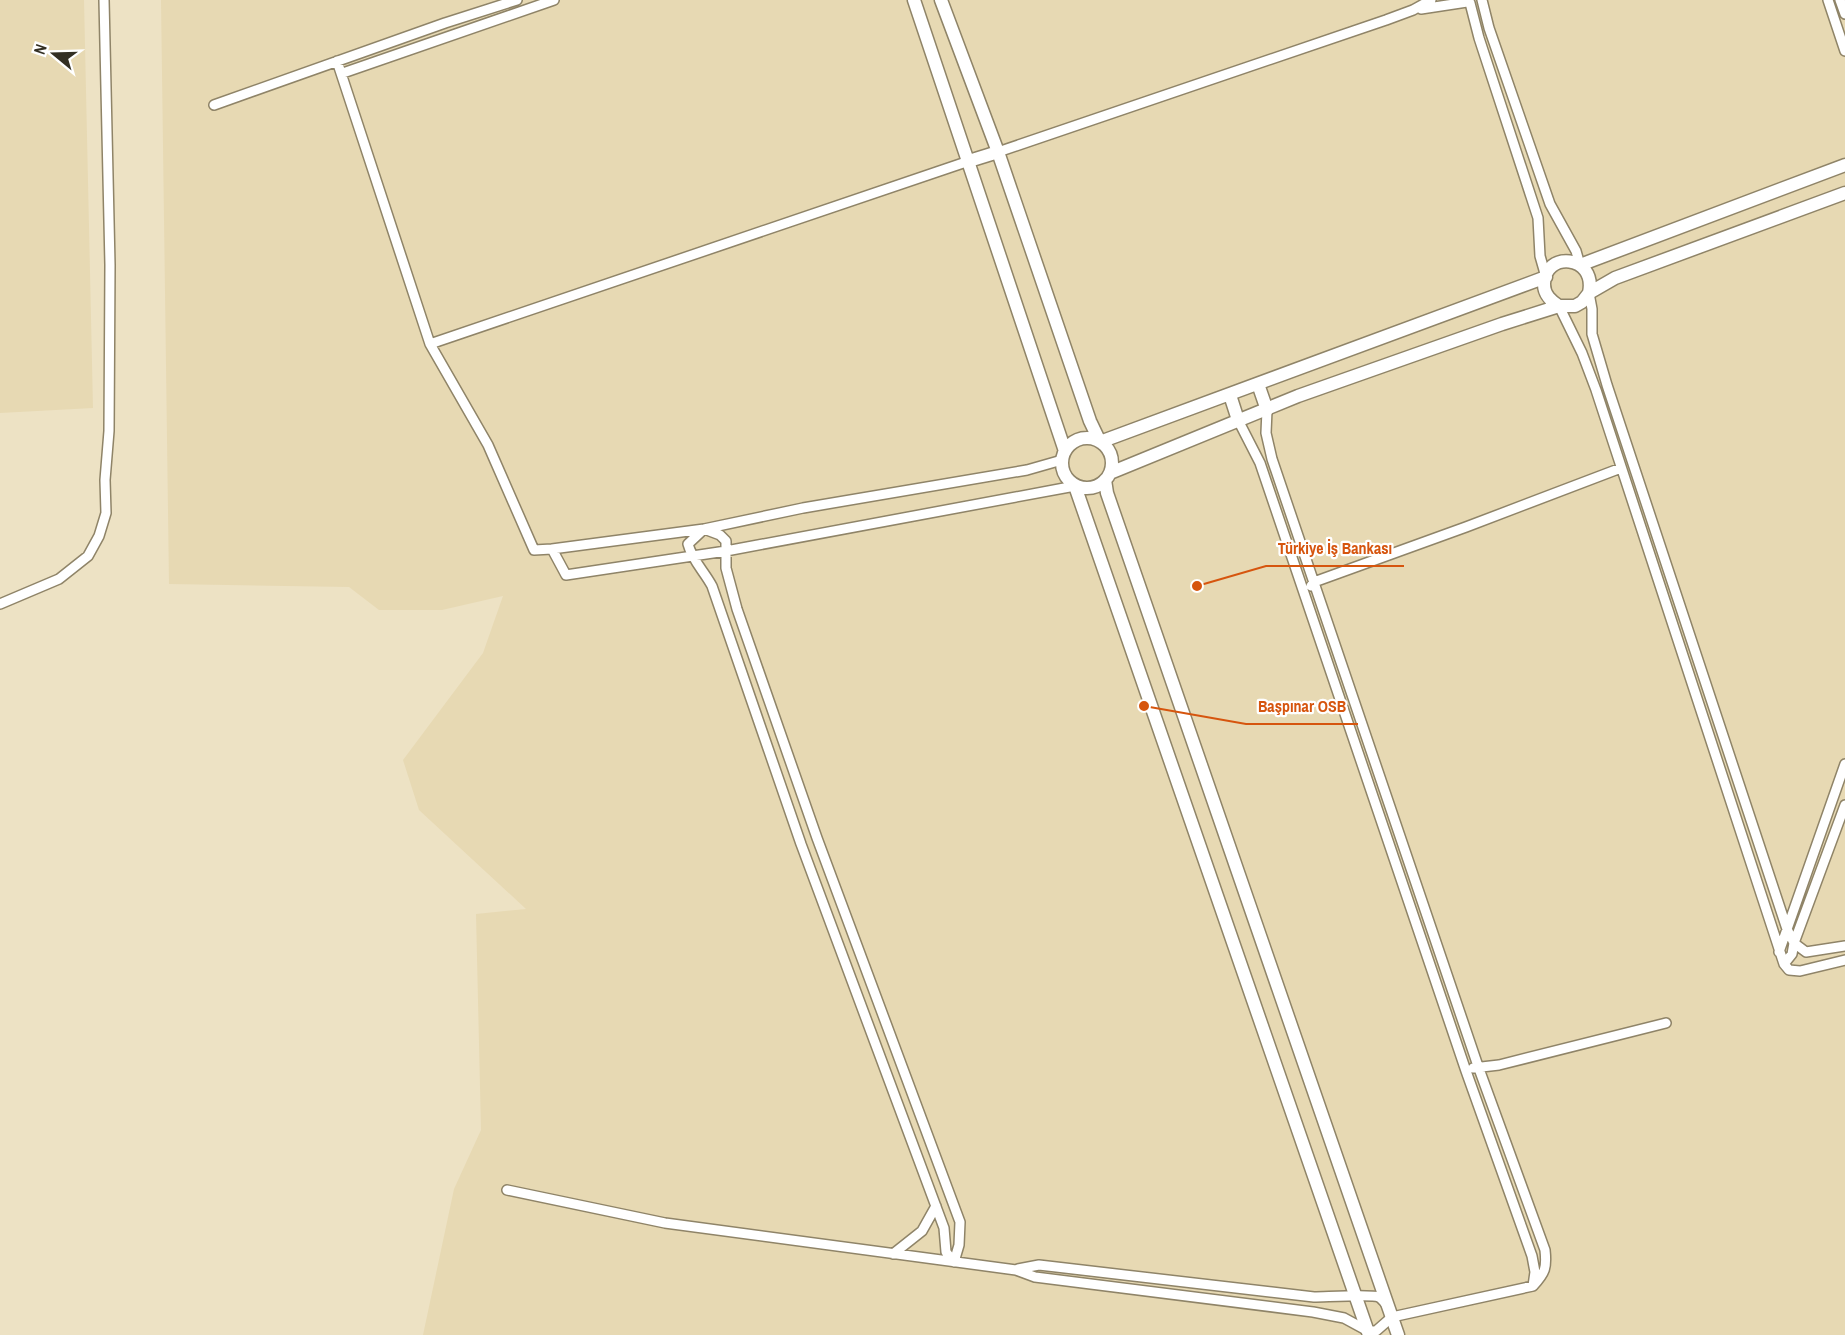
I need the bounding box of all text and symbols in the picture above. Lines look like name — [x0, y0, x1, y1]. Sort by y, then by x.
north arrow — [24, 24, 84, 84]
text: N — [28, 41, 52, 57]
callout: Türkiye İş Bankası — [1266, 532, 1404, 566]
text: Türkiye İş Bankası — [1278, 537, 1392, 559]
callout: Başpınar OSB — [1246, 690, 1358, 724]
text: Başpınar OSB — [1258, 695, 1346, 717]

